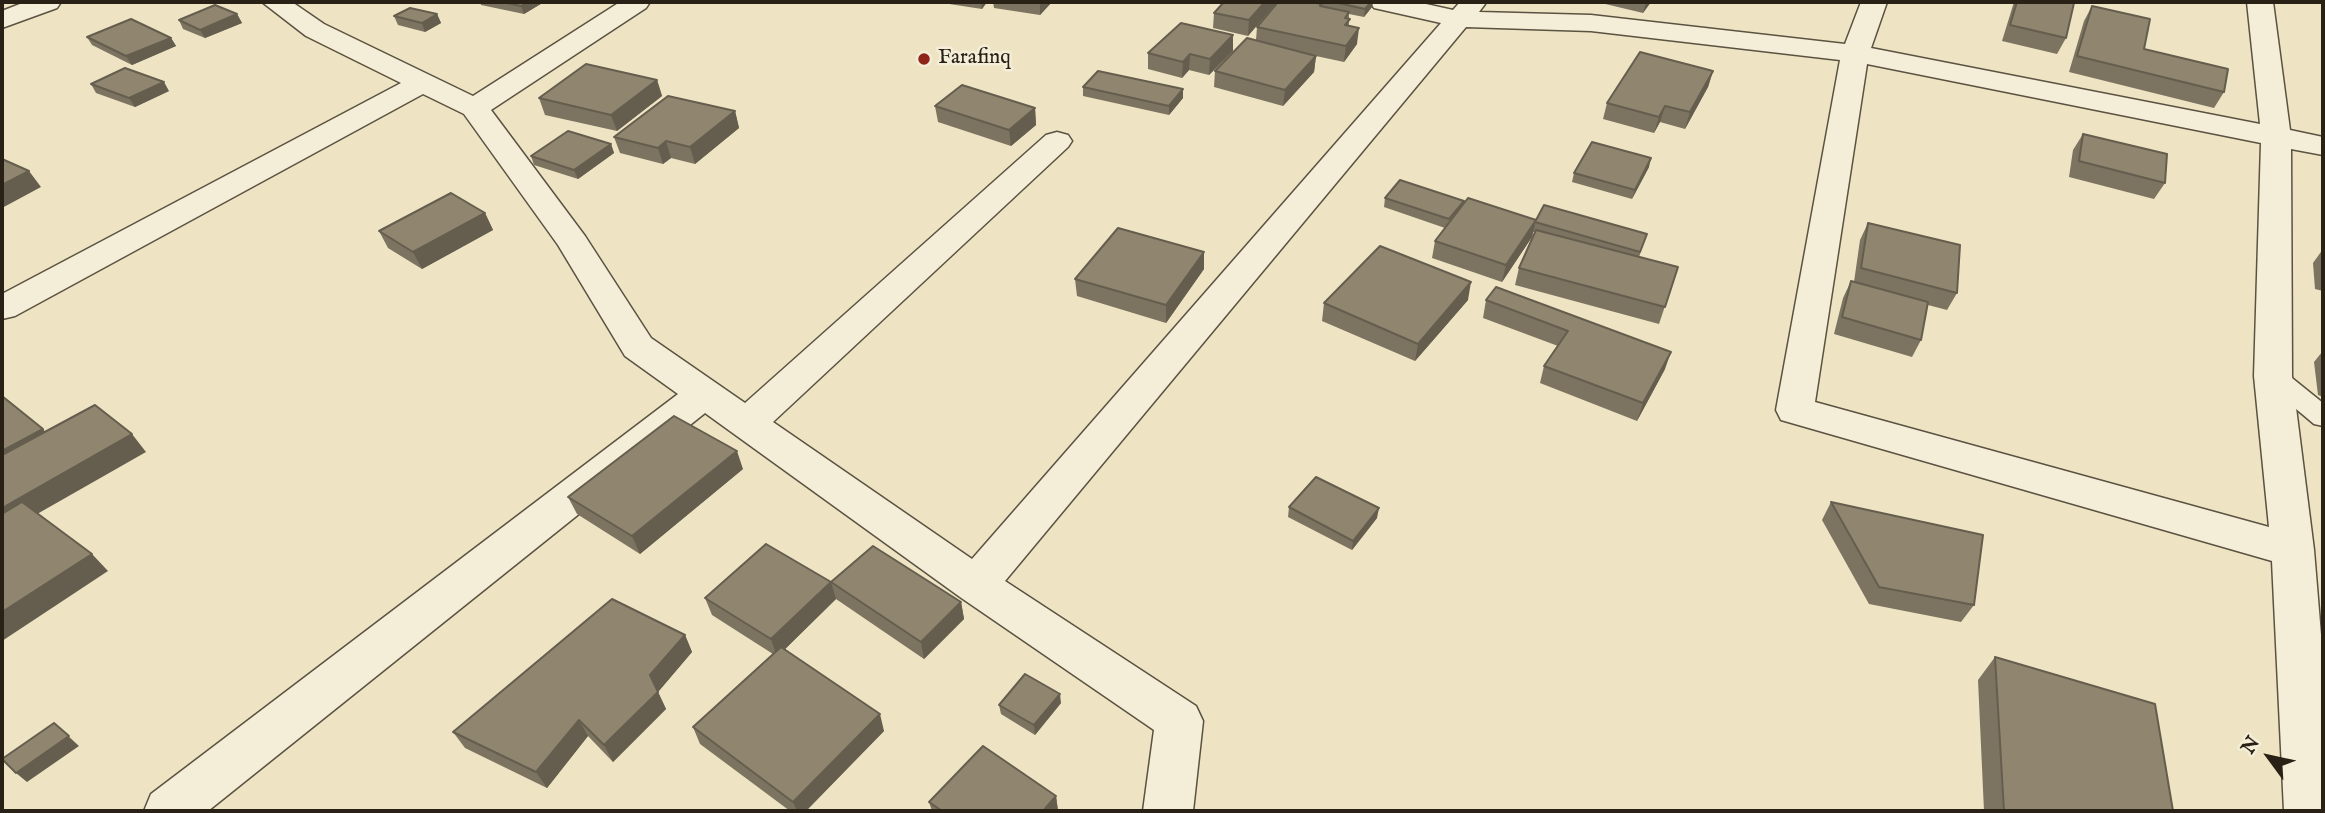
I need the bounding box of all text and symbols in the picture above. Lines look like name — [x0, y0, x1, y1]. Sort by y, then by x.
place label: Farafinq — [938, 46, 1011, 72]
marker: Farafinq — [916, 51, 932, 67]
north arrow — [2234, 722, 2304, 792]
text: N — [2237, 732, 2266, 759]

